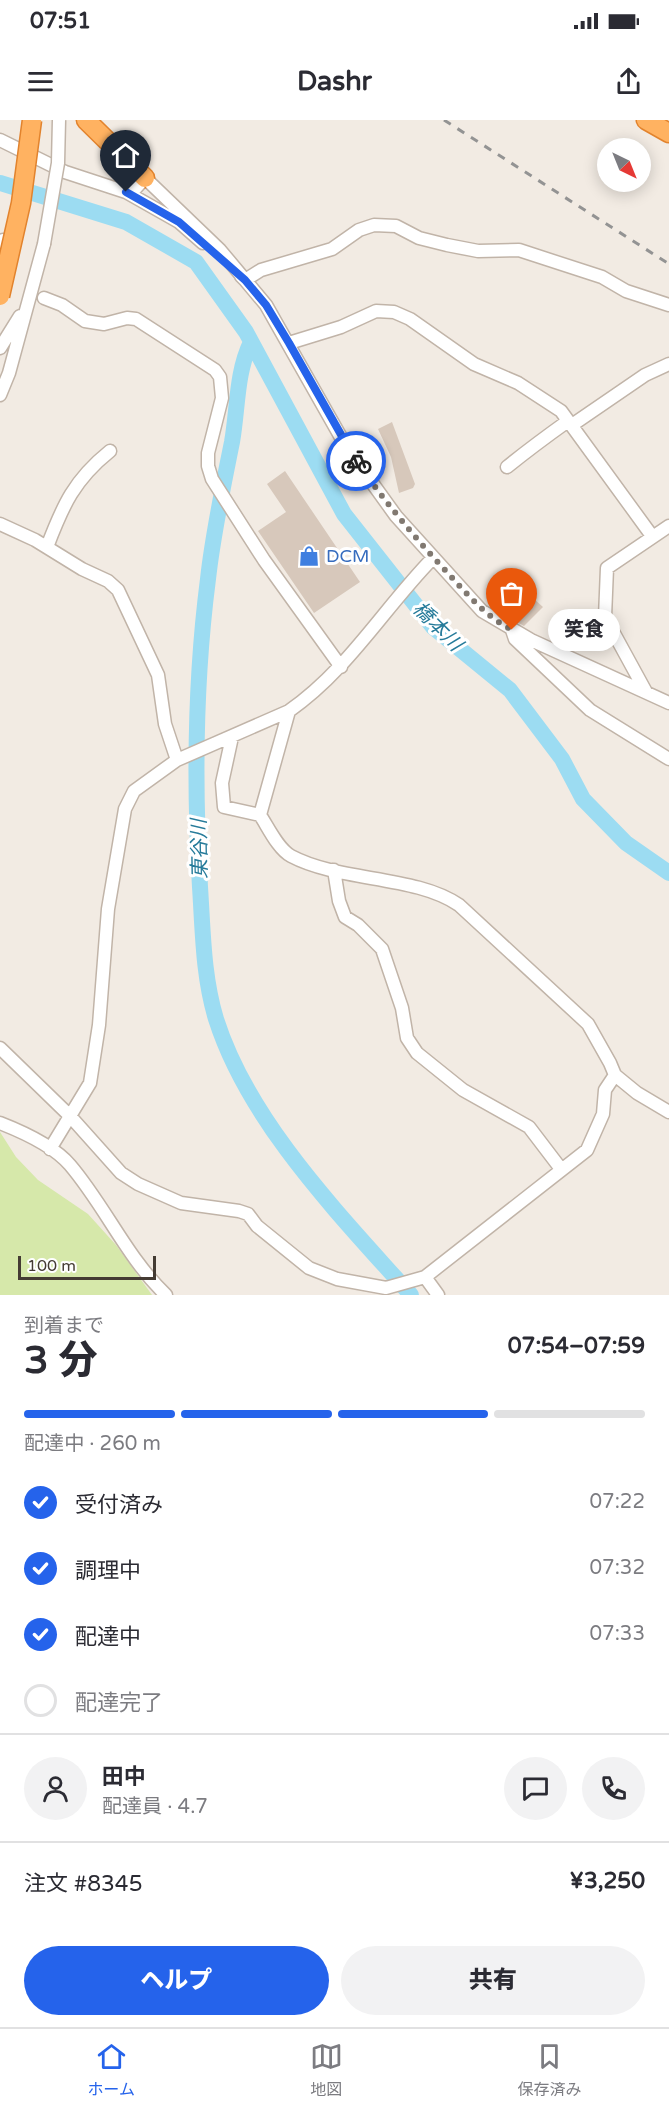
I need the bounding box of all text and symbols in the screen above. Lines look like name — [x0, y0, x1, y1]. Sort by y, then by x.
text: 07:51 — [30, 8, 91, 34]
icon: menu — [24, 65, 57, 98]
text: Dashr — [297, 65, 372, 98]
icon: share — [612, 65, 645, 98]
pin — [100, 130, 151, 192]
north arrow — [597, 138, 651, 192]
map controls — [597, 138, 651, 192]
icon: home — [109, 139, 142, 172]
courier — [326, 431, 386, 491]
icon: bike — [340, 445, 373, 478]
shop icon: DCM — [297, 544, 321, 568]
place label: DCM — [326, 545, 369, 567]
pin — [486, 568, 537, 630]
icon: bag — [495, 577, 528, 610]
water label: 橋本川 — [408, 597, 468, 658]
callout: 笑食 — [548, 609, 620, 651]
text: 笑食 — [564, 618, 604, 642]
water label: 東谷川 — [187, 817, 213, 879]
scale bar — [18, 1253, 156, 1280]
text: 100 m — [27, 1256, 76, 1276]
text: 到着まで — [24, 1314, 104, 1338]
text: 07:54–07:59 — [508, 1333, 645, 1359]
text: 3 分 — [24, 1337, 98, 1384]
text: 配達中 · 260 m — [24, 1432, 161, 1456]
icon: check — [24, 1486, 57, 1519]
text: 07:22 — [590, 1490, 645, 1514]
text: 受付済み — [75, 1492, 163, 1518]
icon: check — [24, 1552, 57, 1585]
text: 07:32 — [590, 1556, 645, 1580]
text: 調理中 — [75, 1558, 141, 1584]
icon: check — [24, 1618, 57, 1651]
text: 07:33 — [590, 1622, 645, 1646]
text: 配達中 — [75, 1624, 141, 1650]
text: 配達完了 — [75, 1690, 163, 1716]
button: person — [24, 1757, 87, 1820]
button: chat — [504, 1757, 567, 1820]
button: phone — [582, 1757, 645, 1820]
text: 田中 — [102, 1764, 146, 1790]
text: 配達員 · 4.7 — [102, 1795, 208, 1819]
text: ¥3,250 — [570, 1868, 645, 1894]
text: 注文 #8345 — [24, 1871, 142, 1897]
button: ヘルプ — [24, 1946, 329, 2015]
button: 共有 — [341, 1946, 645, 2015]
tab: ホーム — [87, 2040, 135, 2100]
tab: 地図 — [310, 2040, 343, 2100]
tab: 保存済み — [518, 2040, 582, 2100]

